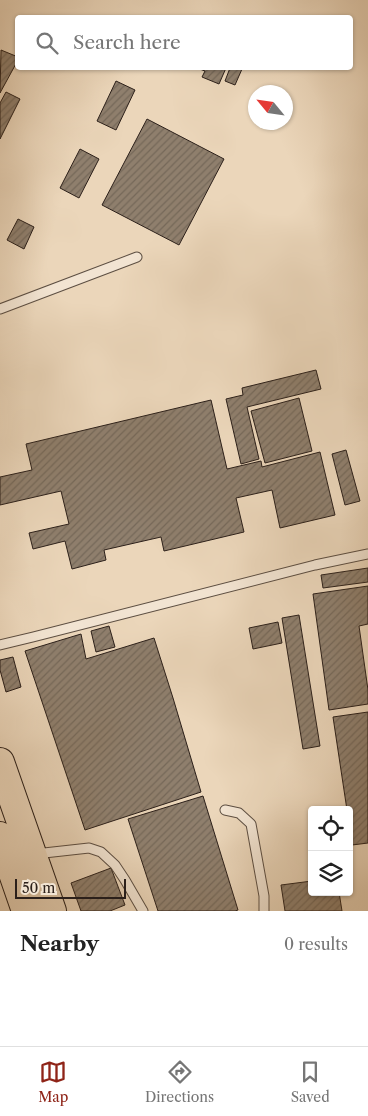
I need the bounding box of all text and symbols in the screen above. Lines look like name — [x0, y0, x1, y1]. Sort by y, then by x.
search box — [15, 15, 353, 70]
icon: search — [33, 29, 61, 57]
text: Search here — [73, 31, 181, 54]
north arrow — [248, 85, 293, 130]
map controls — [308, 806, 353, 896]
button: locate — [308, 806, 353, 851]
button: layers — [308, 851, 353, 896]
scale bar — [15, 876, 126, 899]
text: 50 m — [22, 879, 55, 897]
text: Nearby — [20, 931, 99, 956]
text: 0 results — [284, 934, 348, 954]
tab: Map — [38, 1058, 68, 1106]
tab: Directions — [145, 1058, 214, 1106]
tab: Saved — [291, 1058, 330, 1106]

